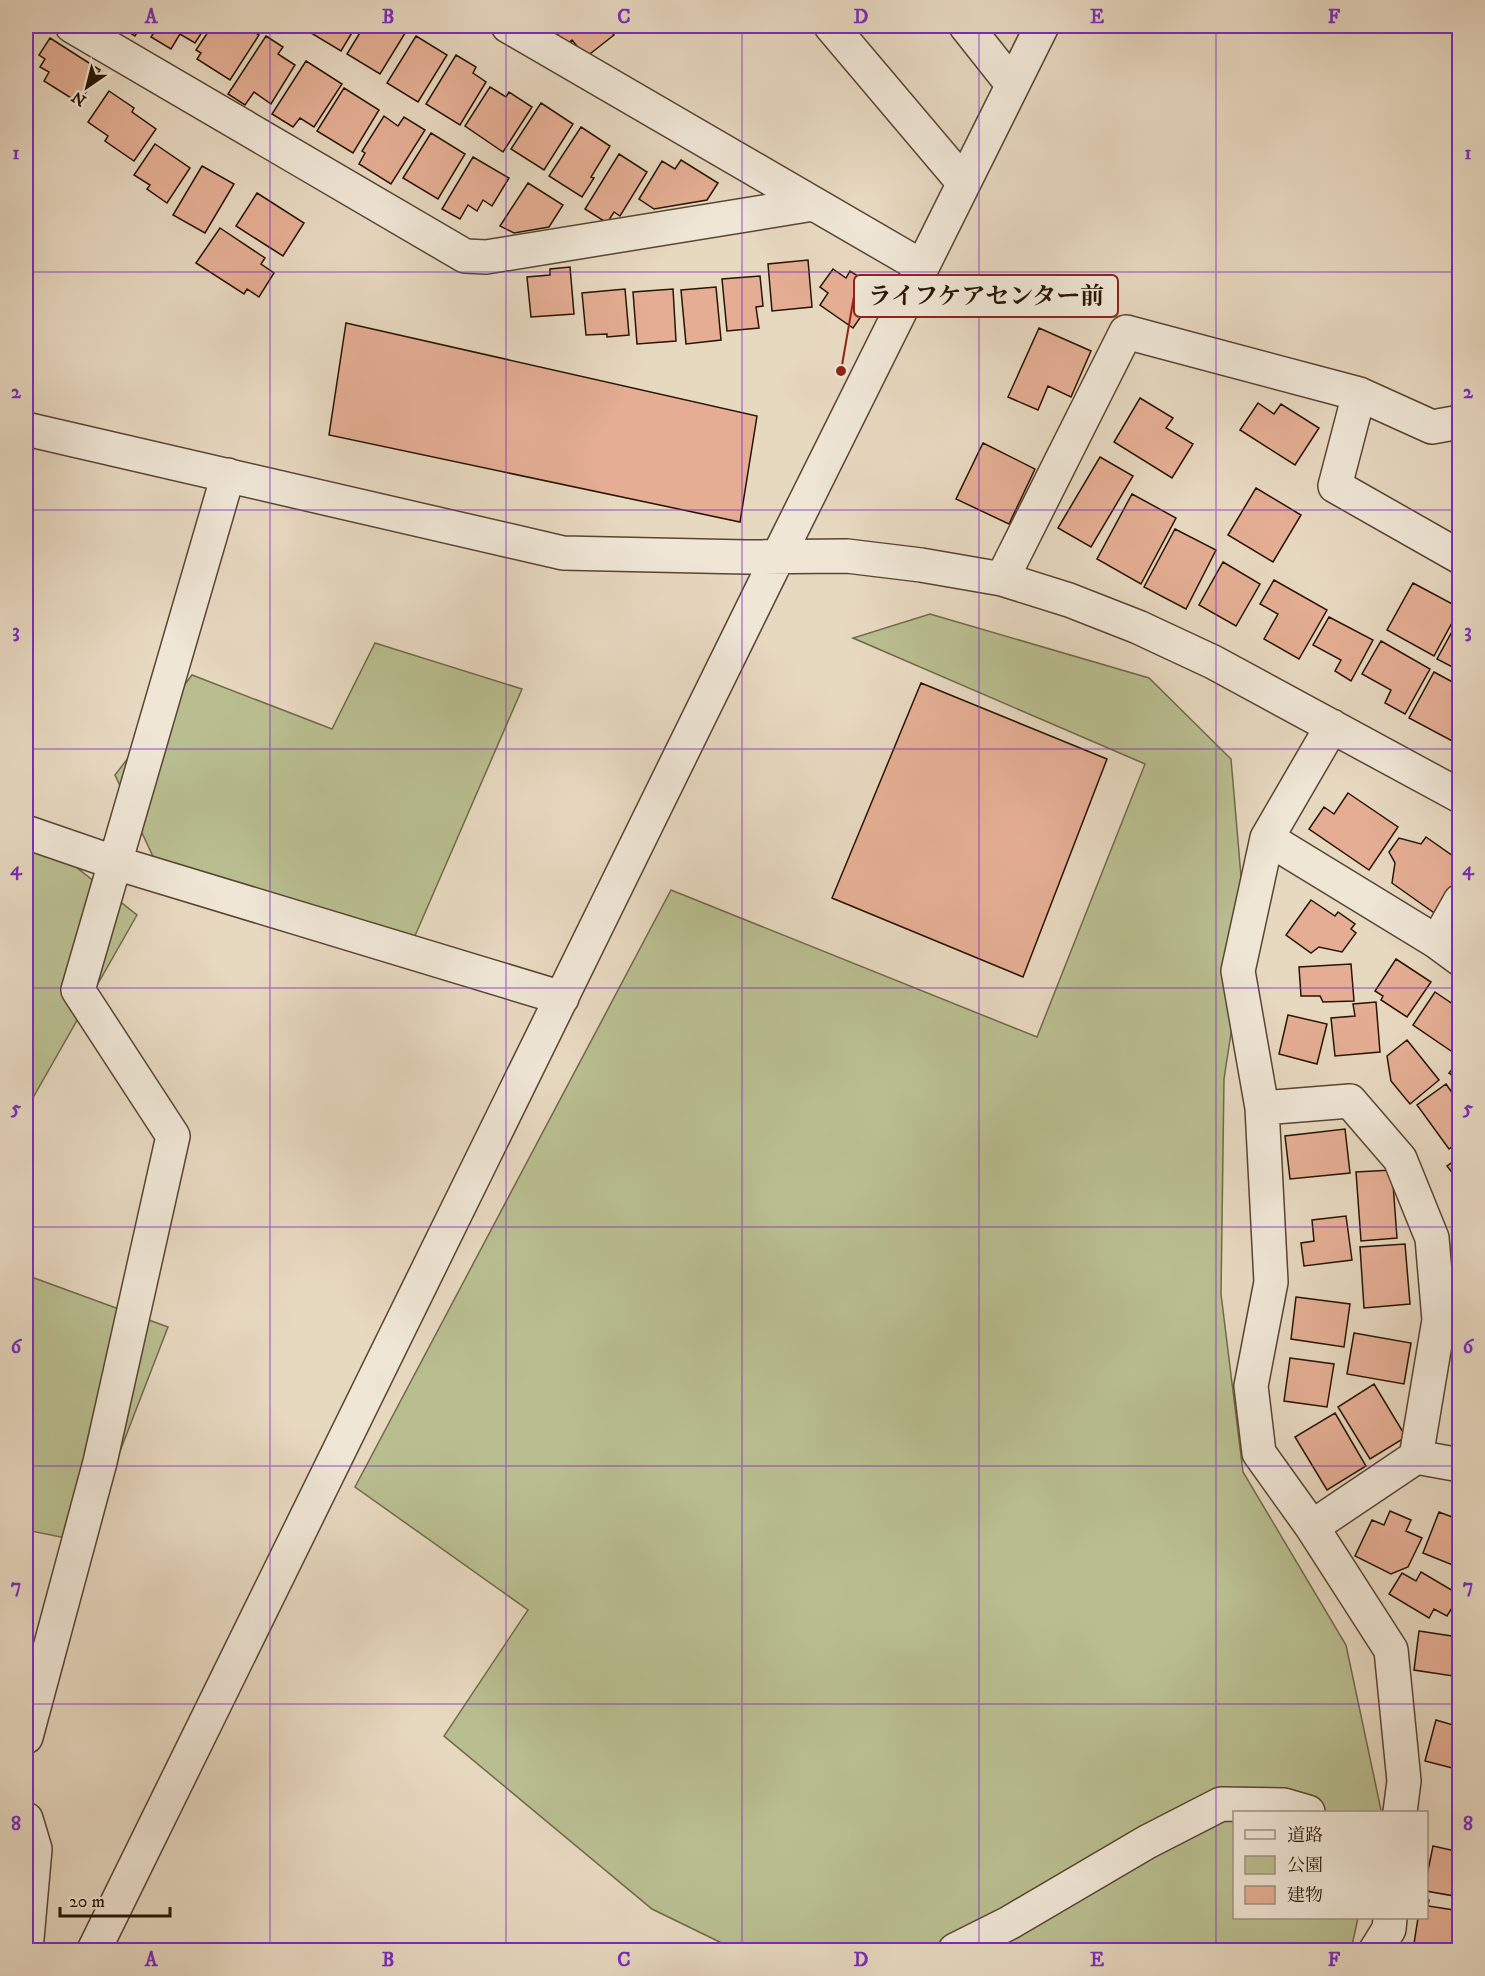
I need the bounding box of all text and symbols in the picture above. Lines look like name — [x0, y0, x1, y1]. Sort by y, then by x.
text: A — [144, 5, 159, 30]
text: B — [382, 5, 394, 30]
text: C — [617, 5, 631, 30]
text: D — [854, 5, 869, 30]
text: E — [1090, 5, 1104, 30]
text: F — [1328, 5, 1341, 30]
north arrow — [57, 57, 117, 117]
text: N — [68, 87, 90, 110]
text: 1 — [12, 141, 20, 166]
text: 1 — [1464, 141, 1472, 166]
callout: ライフケアセンター前 — [854, 275, 1118, 317]
text: ライフケアセンター前 — [868, 282, 1104, 312]
text: 2 — [11, 380, 22, 405]
text: 2 — [1463, 380, 1474, 405]
text: 3 — [12, 619, 20, 644]
text: 3 — [1464, 619, 1472, 644]
text: 4 — [10, 857, 23, 882]
text: 4 — [1462, 857, 1475, 882]
text: 5 — [10, 1096, 21, 1121]
text: 5 — [1462, 1096, 1473, 1121]
text: 6 — [11, 1335, 23, 1360]
text: 6 — [1463, 1335, 1475, 1360]
text: 7 — [11, 1574, 21, 1599]
text: 7 — [1463, 1574, 1473, 1599]
legend — [1233, 1811, 1428, 1919]
text: 8 — [11, 1812, 21, 1837]
text: 8 — [1463, 1812, 1473, 1837]
text: 道路 — [1287, 1825, 1323, 1847]
text: 公園 — [1287, 1855, 1323, 1877]
scale bar — [60, 1880, 170, 1918]
text: 建物 — [1287, 1885, 1323, 1907]
text: 20 m — [69, 1891, 105, 1913]
text: A — [144, 1948, 159, 1973]
text: B — [382, 1948, 394, 1973]
text: C — [617, 1948, 631, 1973]
text: D — [854, 1948, 869, 1973]
text: E — [1090, 1948, 1104, 1973]
text: F — [1328, 1948, 1341, 1973]

